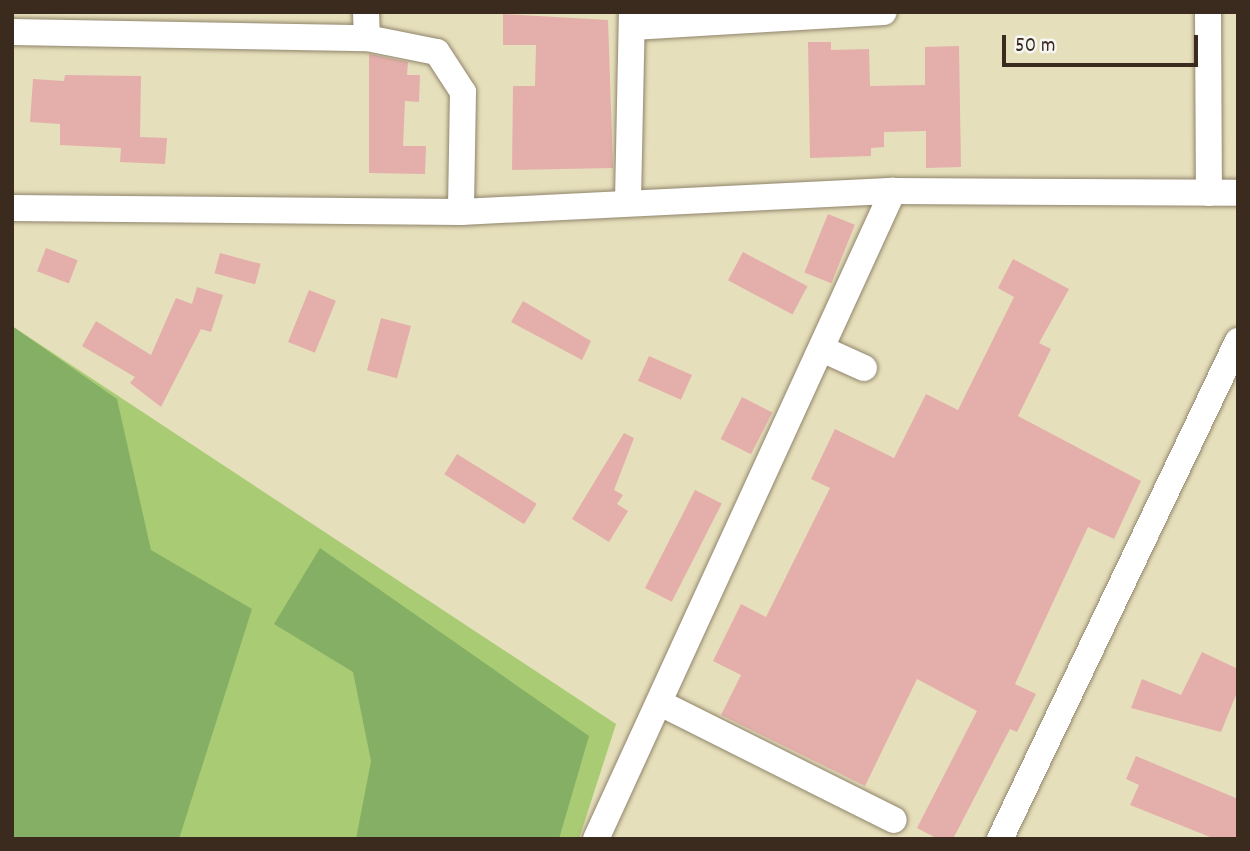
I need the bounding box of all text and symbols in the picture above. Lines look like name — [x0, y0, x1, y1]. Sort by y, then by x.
scale bar — [1005, 21, 1201, 65]
text: 50 m — [1015, 32, 1055, 62]

